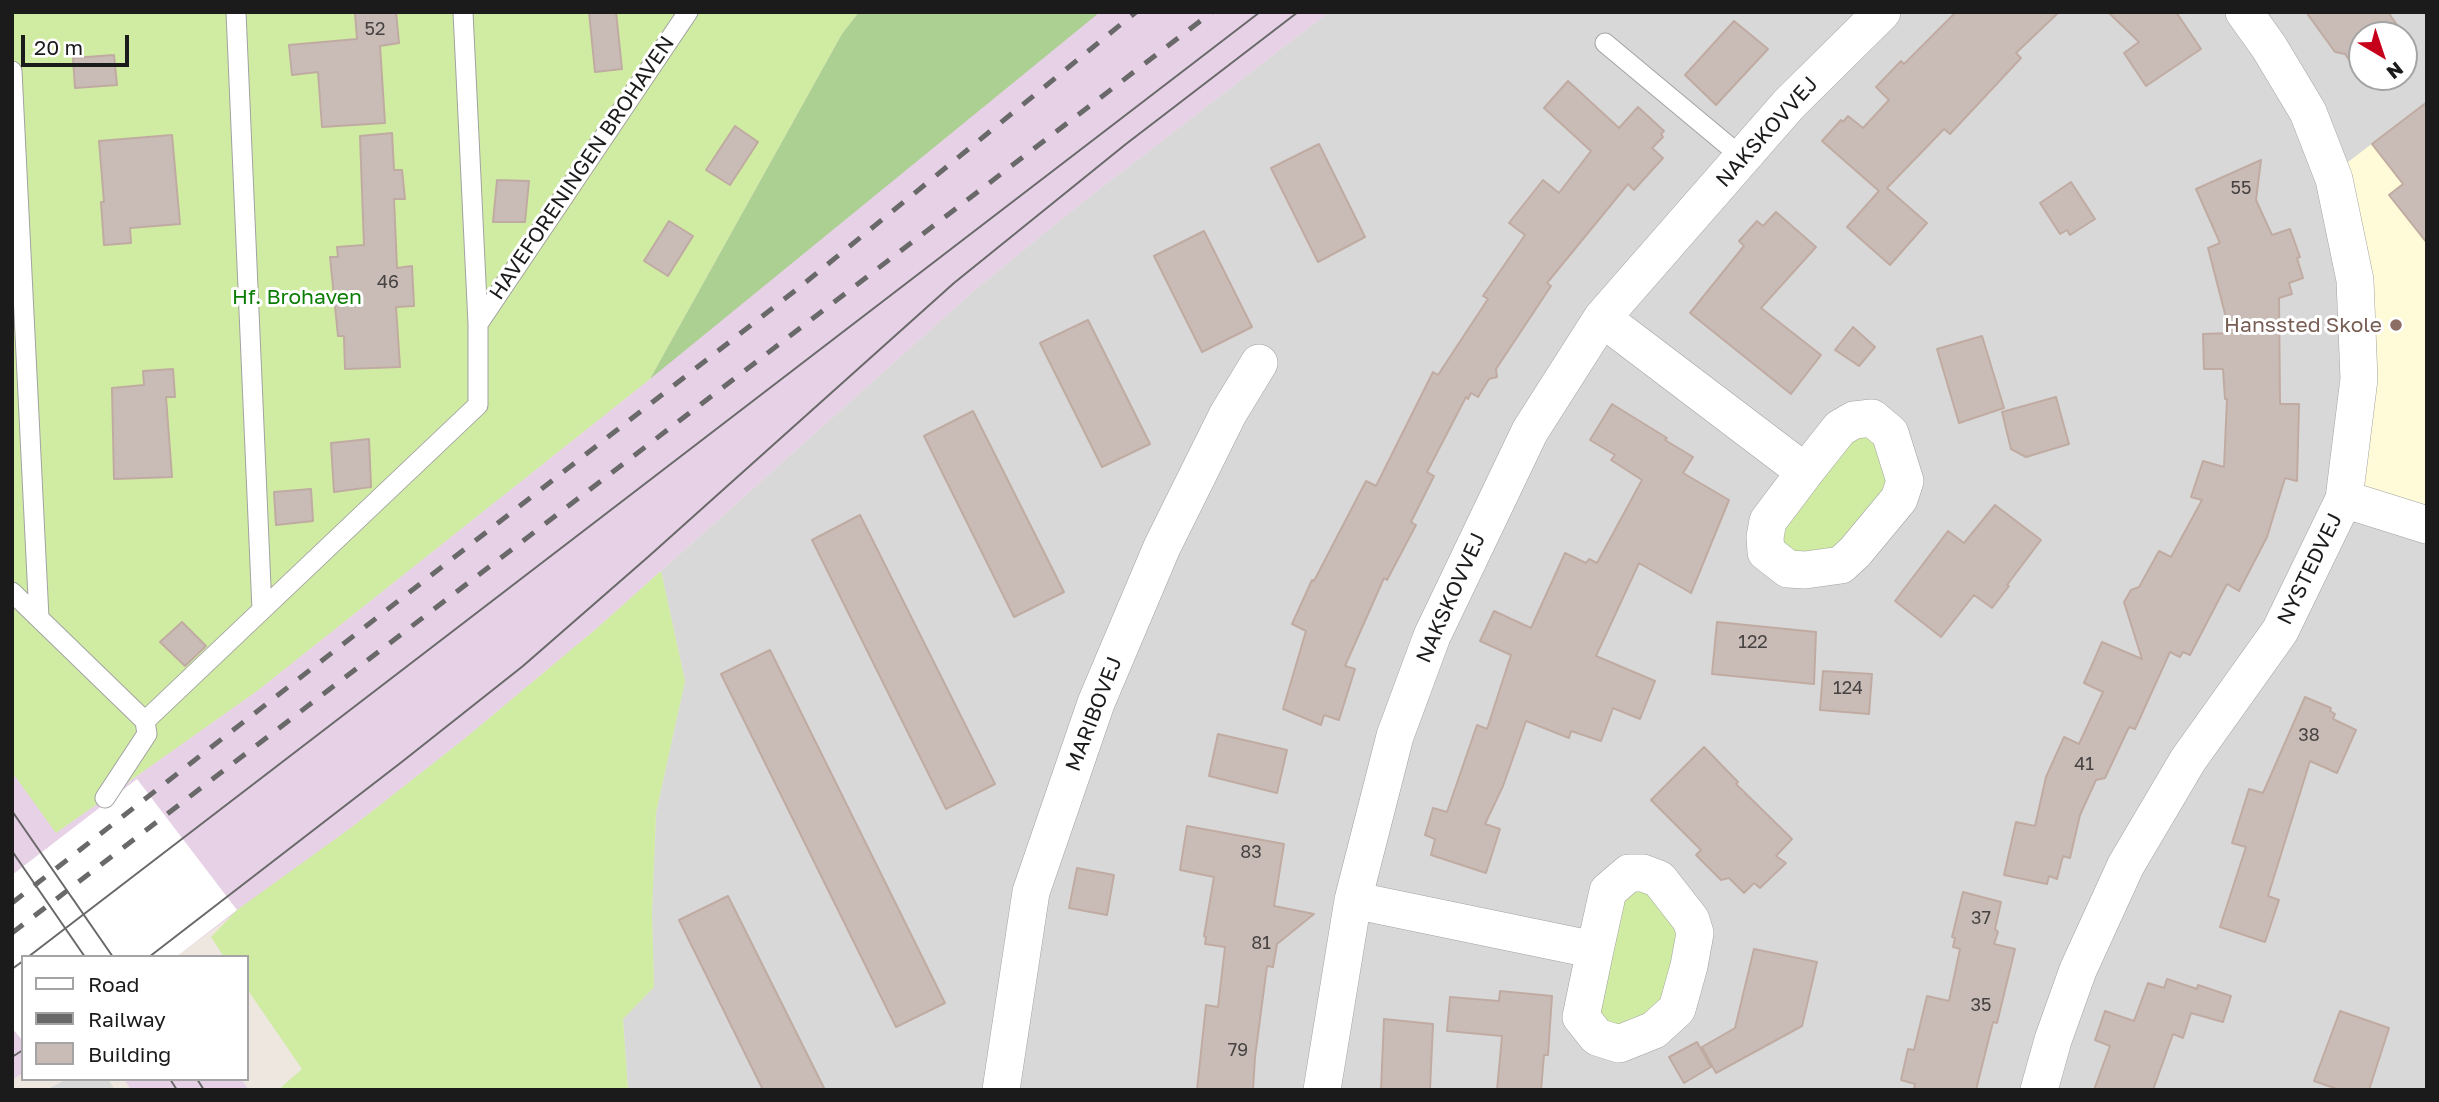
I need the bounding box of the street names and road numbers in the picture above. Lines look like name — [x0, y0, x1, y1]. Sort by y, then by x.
street label: HAVEFORENINGEN BROHAVEN — [484, 32, 680, 304]
street label: NAKSKOVVEJ — [1711, 72, 1823, 192]
street label: NYSTEDVEJ — [2272, 509, 2348, 629]
street label: NAKSKOVVEJ — [1411, 529, 1491, 667]
street label: MARIBOVEJ — [1061, 653, 1127, 775]

